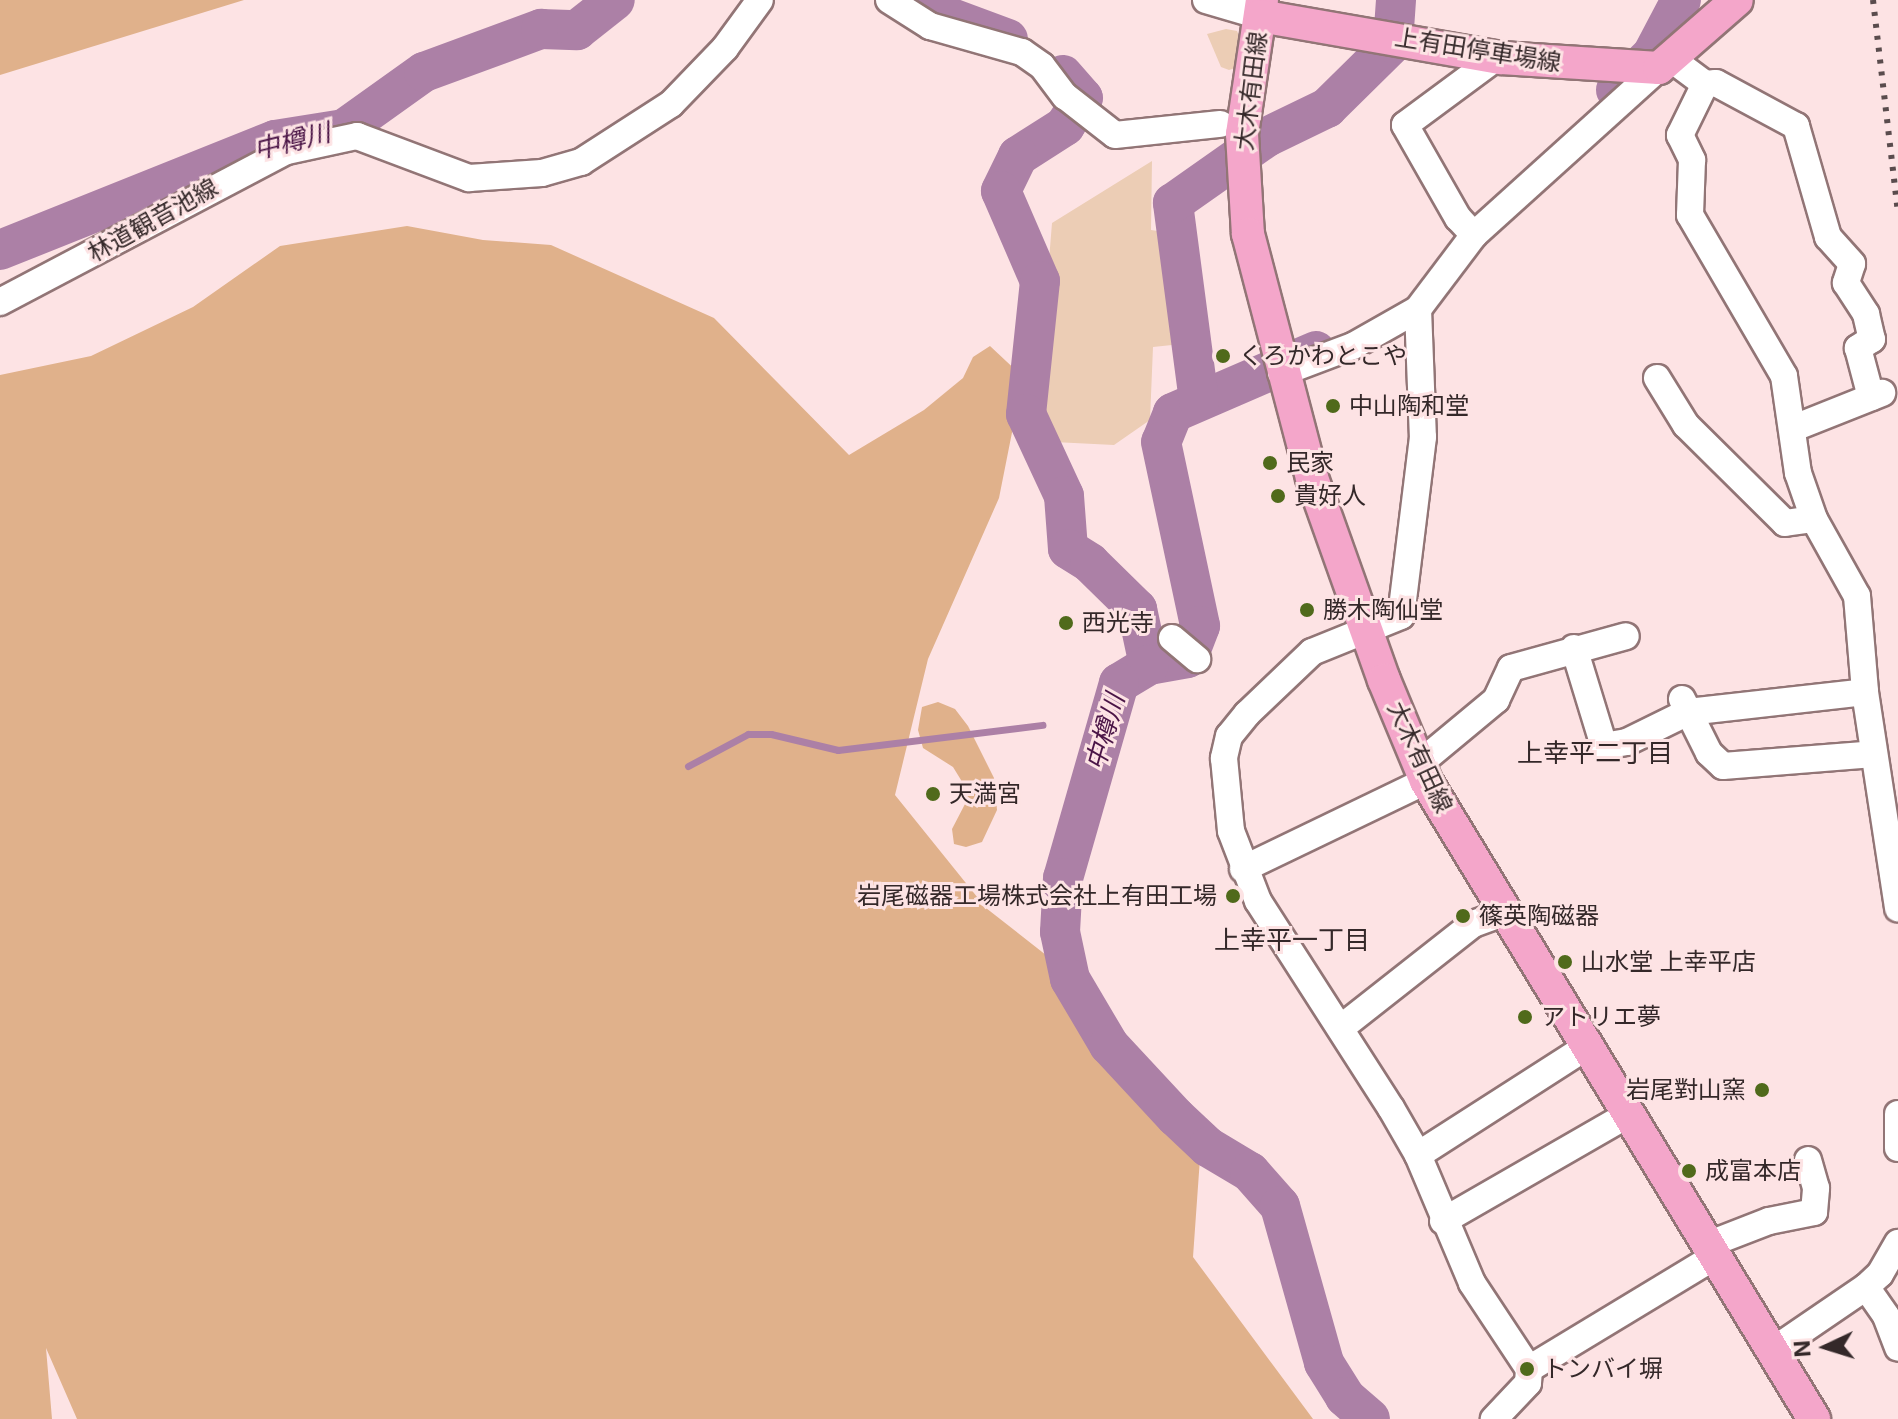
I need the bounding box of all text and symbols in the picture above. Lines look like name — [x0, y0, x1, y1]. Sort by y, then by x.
street label: 上有田停車場線 — [1393, 23, 1563, 77]
street label: 大木有田線 — [1229, 30, 1273, 152]
water label: 中樽川 — [250, 116, 334, 166]
street label: 林道観音池線 — [83, 172, 223, 268]
place label: くろかわとこや — [1239, 342, 1407, 370]
marker: くろかわとこや — [1214, 347, 1232, 365]
place label: 中山陶和堂 — [1349, 392, 1469, 420]
marker: 中山陶和堂 — [1324, 397, 1342, 415]
place label: 民家 — [1286, 449, 1334, 477]
marker: 民家 — [1261, 454, 1279, 472]
place label: 貴好人 — [1294, 482, 1366, 510]
marker: 貴好人 — [1269, 487, 1287, 505]
place label: 勝木陶仙堂 — [1323, 596, 1443, 624]
marker: 勝木陶仙堂 — [1298, 601, 1316, 619]
place label: 西光寺 — [1082, 609, 1154, 637]
marker: 西光寺 — [1057, 614, 1075, 632]
water label: 中樽川 — [1079, 690, 1131, 774]
street label: 大木有田線 — [1382, 697, 1458, 817]
district label: 上幸平二丁目 — [1517, 737, 1673, 769]
place label: 天満宮 — [949, 780, 1021, 808]
marker: 天満宮 — [924, 785, 942, 803]
place label: 岩尾磁器工場株式会社上有田工場 — [857, 882, 1217, 910]
marker: 岩尾磁器工場株式会社上有田工場 — [1224, 887, 1242, 905]
place label: 篠英陶磁器 — [1479, 902, 1599, 930]
marker: 篠英陶磁器 — [1454, 907, 1472, 925]
district label: 上幸平一丁目 — [1214, 924, 1370, 956]
place label: 山水堂 上幸平店 — [1581, 948, 1756, 976]
marker: 山水堂 上幸平店 — [1556, 953, 1574, 971]
place label: アトリエ夢 — [1541, 1003, 1661, 1031]
marker: アトリエ夢 — [1516, 1008, 1534, 1026]
place label: 岩尾對山窯 — [1626, 1076, 1746, 1104]
marker: 岩尾對山窯 — [1753, 1081, 1771, 1099]
place label: 成富本店 — [1705, 1157, 1801, 1185]
marker: 成富本店 — [1680, 1162, 1698, 1180]
north arrow — [1786, 1307, 1866, 1387]
text: N — [1789, 1339, 1816, 1358]
place label: トンバイ塀 — [1543, 1355, 1663, 1383]
marker: トンバイ塀 — [1518, 1360, 1536, 1378]

